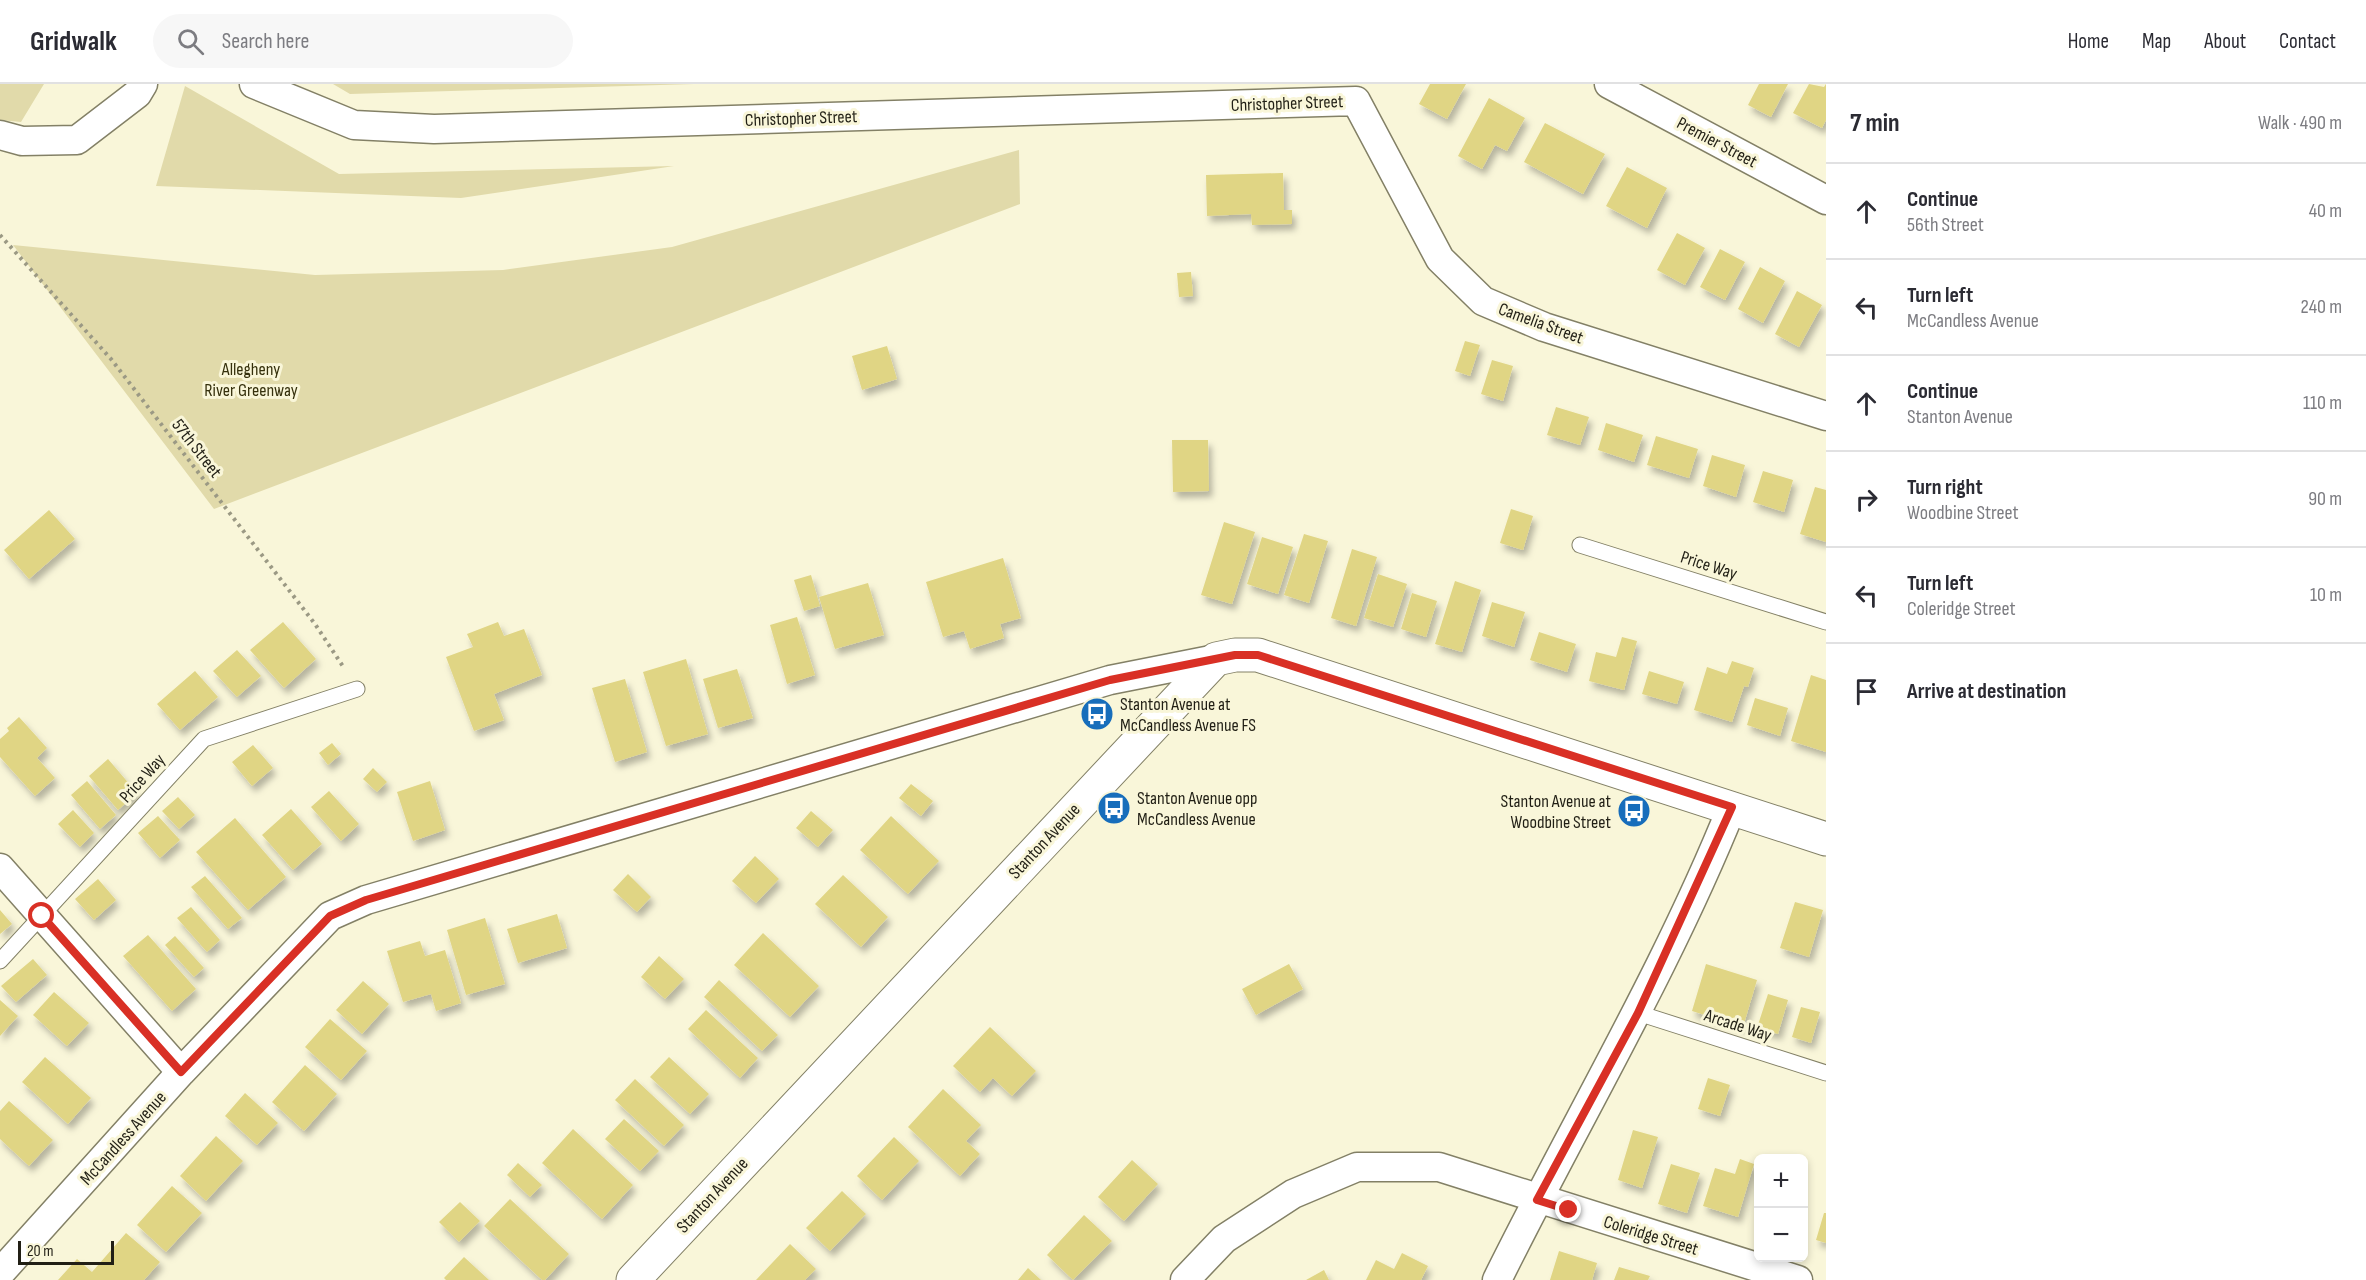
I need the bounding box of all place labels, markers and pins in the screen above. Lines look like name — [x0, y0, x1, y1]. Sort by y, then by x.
place label: Stanton Avenue at McCandless Avenue FS — [1120, 694, 1256, 736]
bus stop icon: Stanton Avenue at McCandless Avenue FS — [1079, 696, 1115, 732]
place label: Stanton Avenue opp McCandless Avenue — [1137, 788, 1258, 830]
bus stop icon: Stanton Avenue opp McCandless Avenue — [1096, 790, 1132, 826]
place label: Stanton Avenue at Woodbine Street — [1500, 791, 1612, 833]
bus stop icon: Stanton Avenue at Woodbine Street — [1616, 793, 1652, 829]

